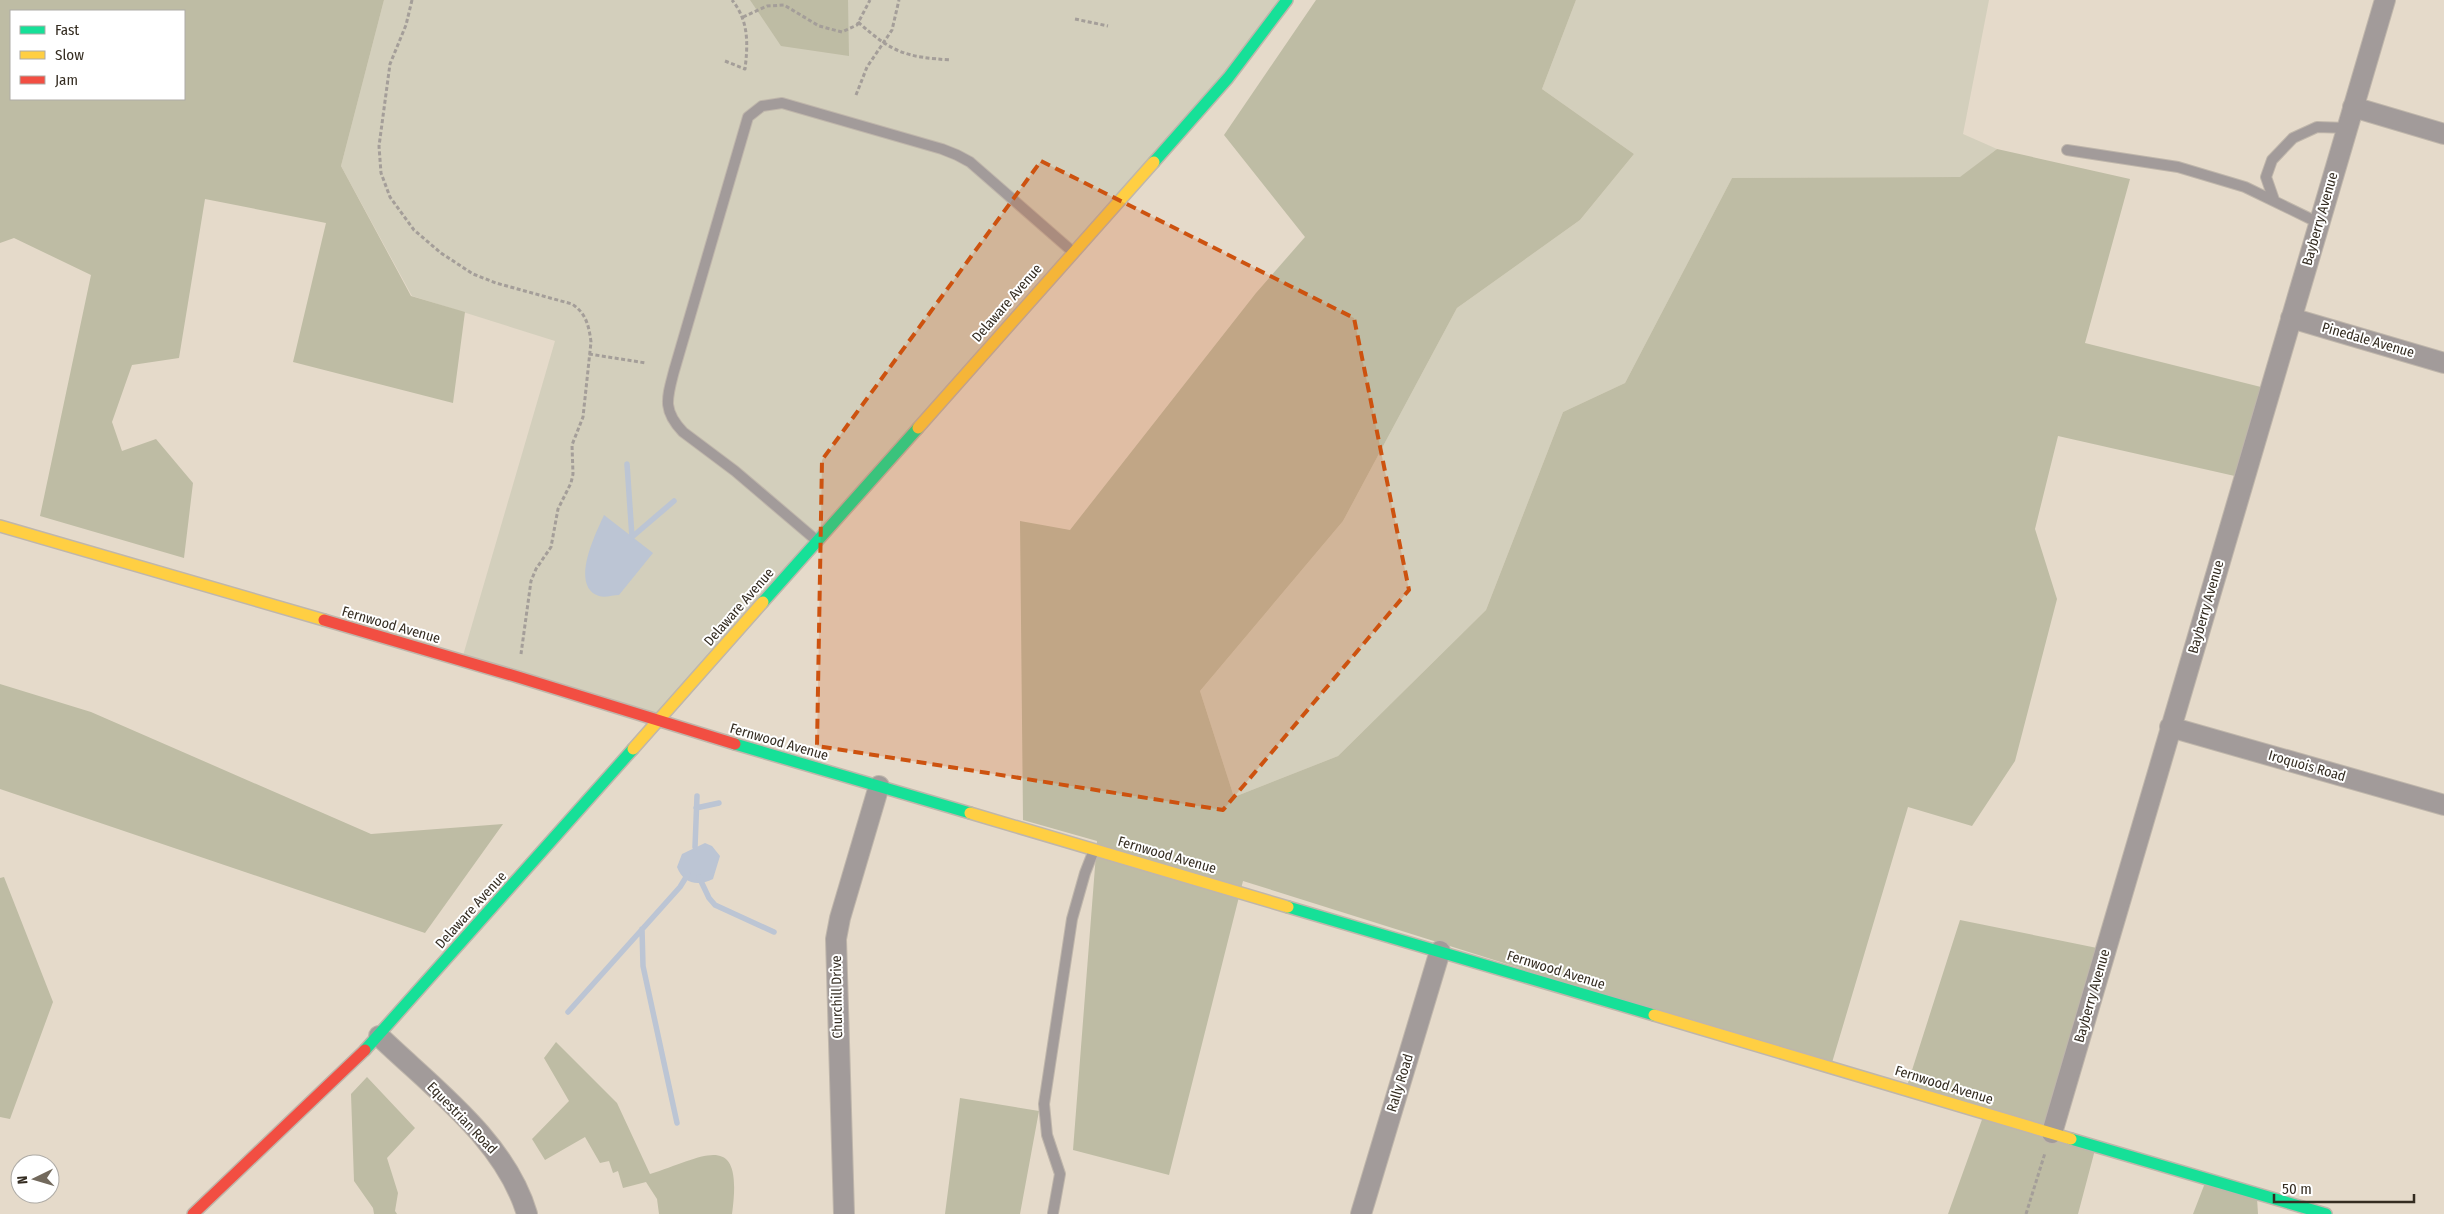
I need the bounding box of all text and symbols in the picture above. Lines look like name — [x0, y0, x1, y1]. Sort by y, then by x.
legend — [10, 10, 185, 100]
text: Fast — [55, 21, 79, 39]
text: Slow — [55, 46, 84, 64]
text: Jam — [55, 71, 78, 89]
street label: Bayberry Avenue — [2299, 170, 2341, 268]
street label: Delaware Avenue — [968, 260, 1046, 346]
street label: Pinedale Avenue — [2320, 319, 2416, 361]
street label: Bayberry Avenue — [2185, 558, 2227, 656]
street label: Delaware Avenue — [700, 564, 778, 650]
street label: Fernwood Avenue — [340, 603, 442, 647]
street label: Fernwood Avenue — [728, 720, 830, 764]
street label: Iroquois Road — [2266, 747, 2348, 785]
street label: Fernwood Avenue — [1116, 833, 1218, 877]
street label: Delaware Avenue — [432, 868, 510, 952]
street label: Fernwood Avenue — [1505, 947, 1607, 993]
street label: Bayberry Avenue — [2071, 947, 2113, 1045]
street label: Churchill Drive — [828, 955, 846, 1039]
street label: Rally Road — [1383, 1052, 1417, 1114]
street label: Fernwood Avenue — [1893, 1062, 1995, 1108]
street label: Equestrian Road — [423, 1078, 501, 1158]
north arrow — [10, 1154, 60, 1204]
scale bar — [2274, 1172, 2414, 1204]
text: N — [14, 1175, 31, 1185]
text: 50 m — [2282, 1180, 2312, 1198]

